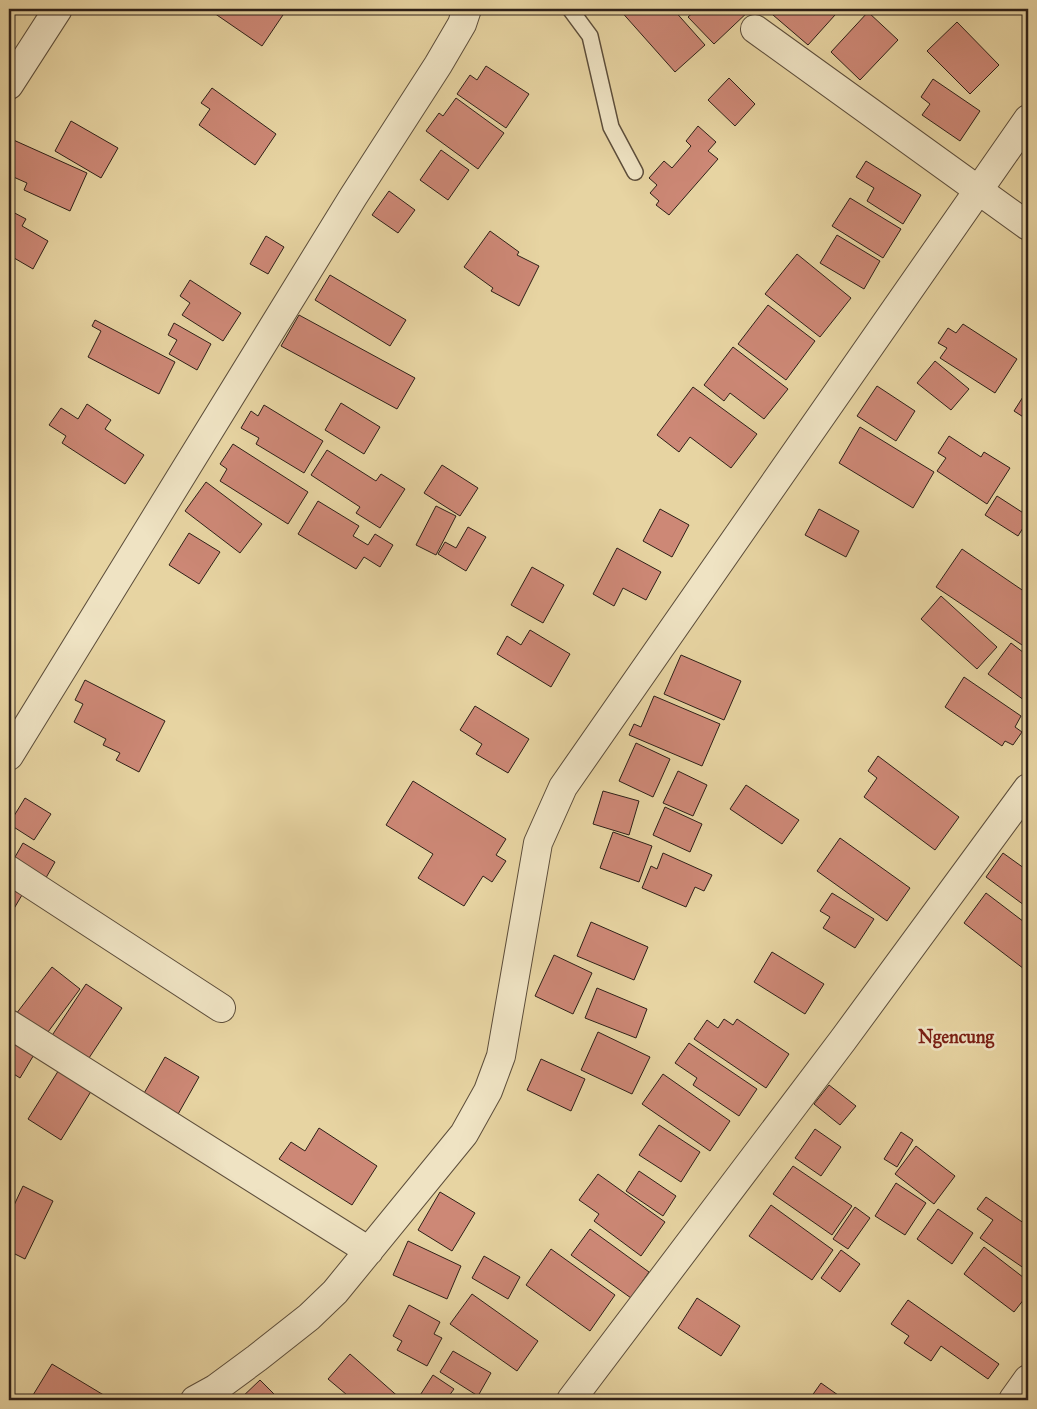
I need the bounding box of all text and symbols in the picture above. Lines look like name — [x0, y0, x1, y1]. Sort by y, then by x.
district label: Ngencung — [918, 1026, 995, 1049]

